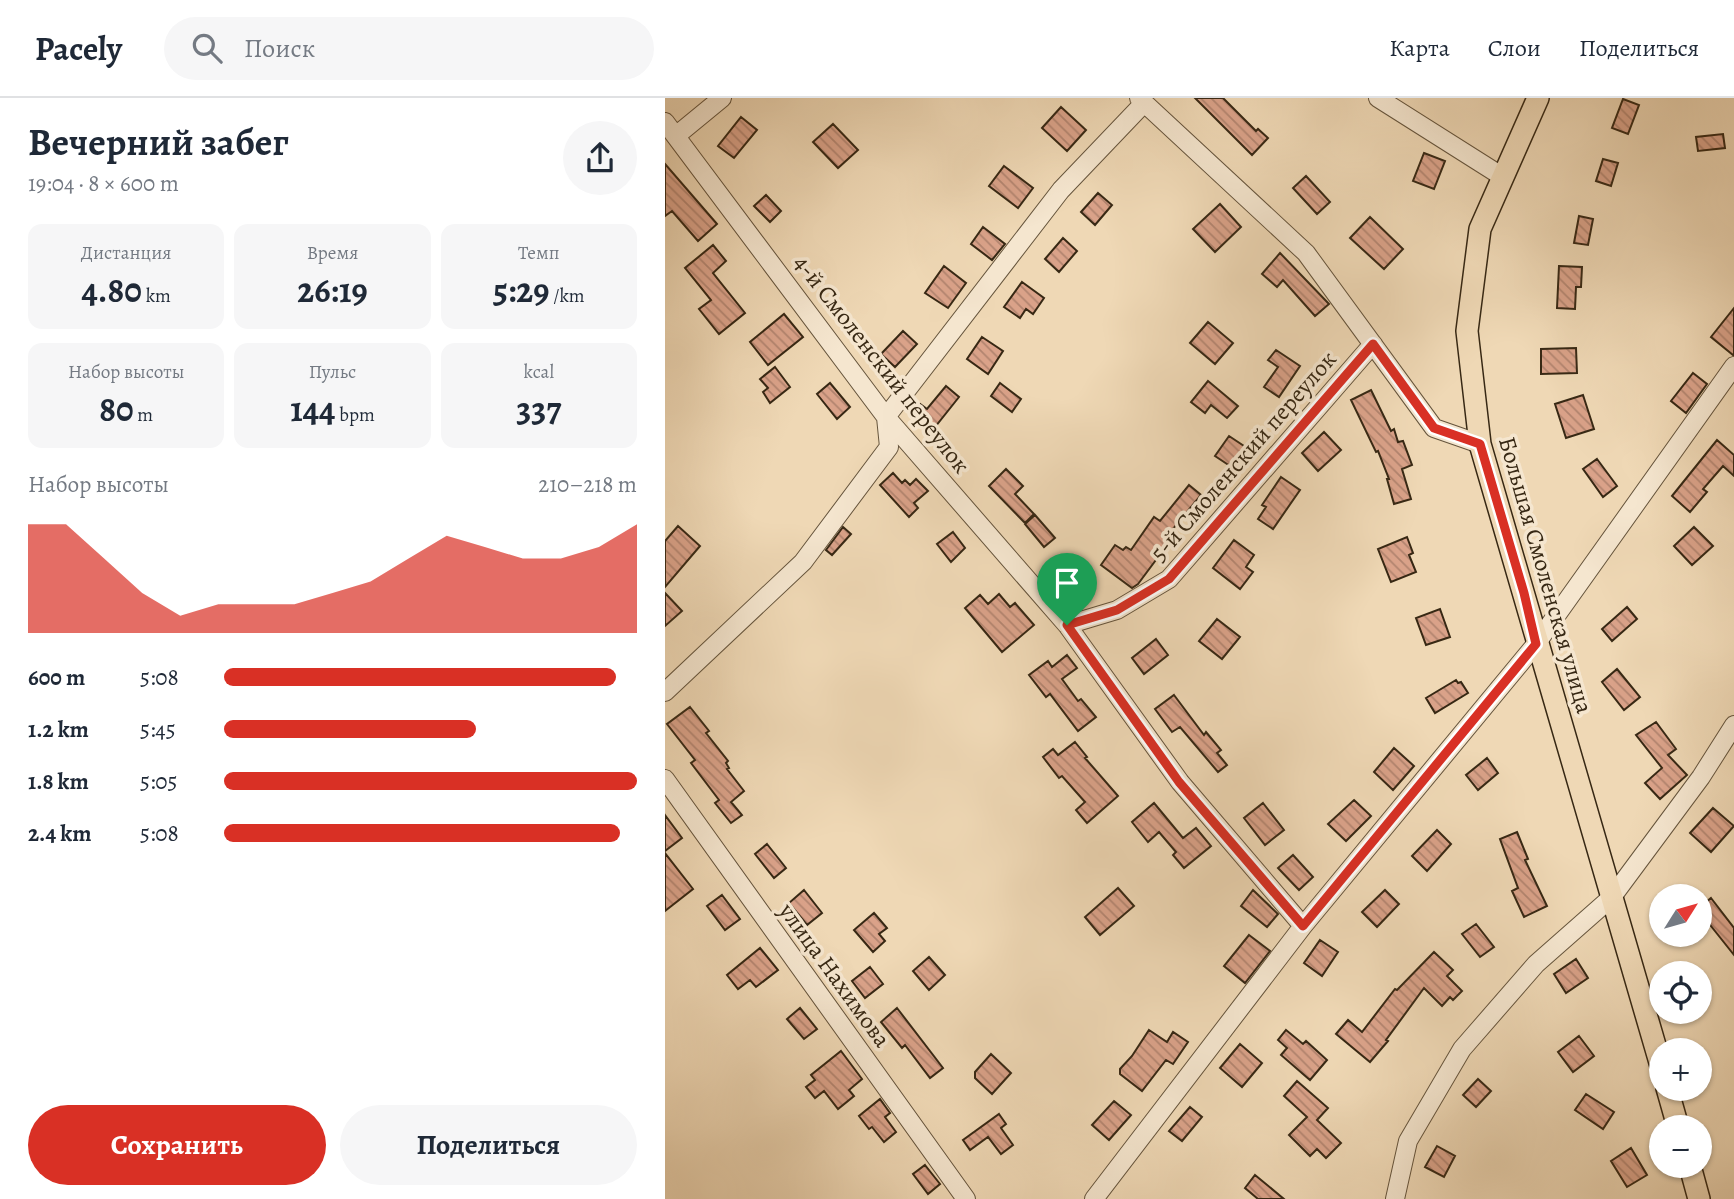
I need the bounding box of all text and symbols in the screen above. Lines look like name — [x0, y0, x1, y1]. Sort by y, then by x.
search box — [164, 17, 654, 80]
text: Pacely — [35, 26, 122, 71]
icon: search — [188, 29, 226, 67]
text: Поиск — [244, 31, 315, 66]
text: Карта — [1389, 32, 1450, 64]
text: Слои — [1488, 32, 1541, 64]
text: Поделиться — [1579, 32, 1699, 64]
text: Вечерний забег — [28, 116, 289, 168]
button: share — [563, 121, 637, 195]
text: 19:04 · 8 × 600 m — [28, 168, 179, 199]
text: Дистанция — [81, 240, 171, 266]
text: Время — [307, 240, 358, 266]
text: Темп — [518, 240, 560, 266]
street label: 4-й Смоленский переулок — [786, 248, 978, 480]
text: 4.80 — [81, 266, 142, 314]
text: 26:19 — [297, 266, 368, 314]
text: 5:29 — [493, 266, 549, 314]
text: km — [142, 283, 171, 309]
text: /km — [549, 283, 585, 309]
street label: 5-й Смоленский переулок — [1143, 344, 1343, 568]
text: Набор высоты — [68, 359, 184, 385]
text: Пульс — [309, 359, 356, 385]
text: kcal — [524, 359, 554, 385]
text: 80 — [99, 385, 134, 433]
text: 144 — [290, 385, 336, 433]
text: 337 — [516, 385, 561, 433]
text: m — [134, 402, 153, 428]
text: bpm — [336, 402, 375, 428]
street label: Большая Смоленская улица — [1491, 433, 1601, 717]
text: Набор высоты — [28, 469, 169, 500]
text: 210–218 m — [538, 469, 637, 500]
pin — [1037, 553, 1097, 625]
icon: arrive — [1048, 564, 1086, 602]
text: 600 m — [28, 662, 85, 693]
text: 5:08 — [140, 662, 179, 693]
text: 1.2 km — [28, 714, 89, 745]
text: 5:45 — [140, 714, 176, 745]
text: 1.8 km — [28, 766, 89, 797]
text: 5:05 — [140, 766, 178, 797]
text: 2.4 km — [28, 818, 91, 849]
text: 5:08 — [140, 818, 179, 849]
north arrow — [1649, 884, 1711, 947]
map controls — [1649, 884, 1712, 1178]
street label: улица Нахимова — [771, 896, 898, 1054]
button: locate — [1649, 961, 1712, 1024]
button: + — [1649, 1038, 1712, 1101]
button: Сохранить — [28, 1105, 326, 1185]
button: Поделиться — [340, 1105, 637, 1185]
button: − — [1649, 1115, 1712, 1178]

